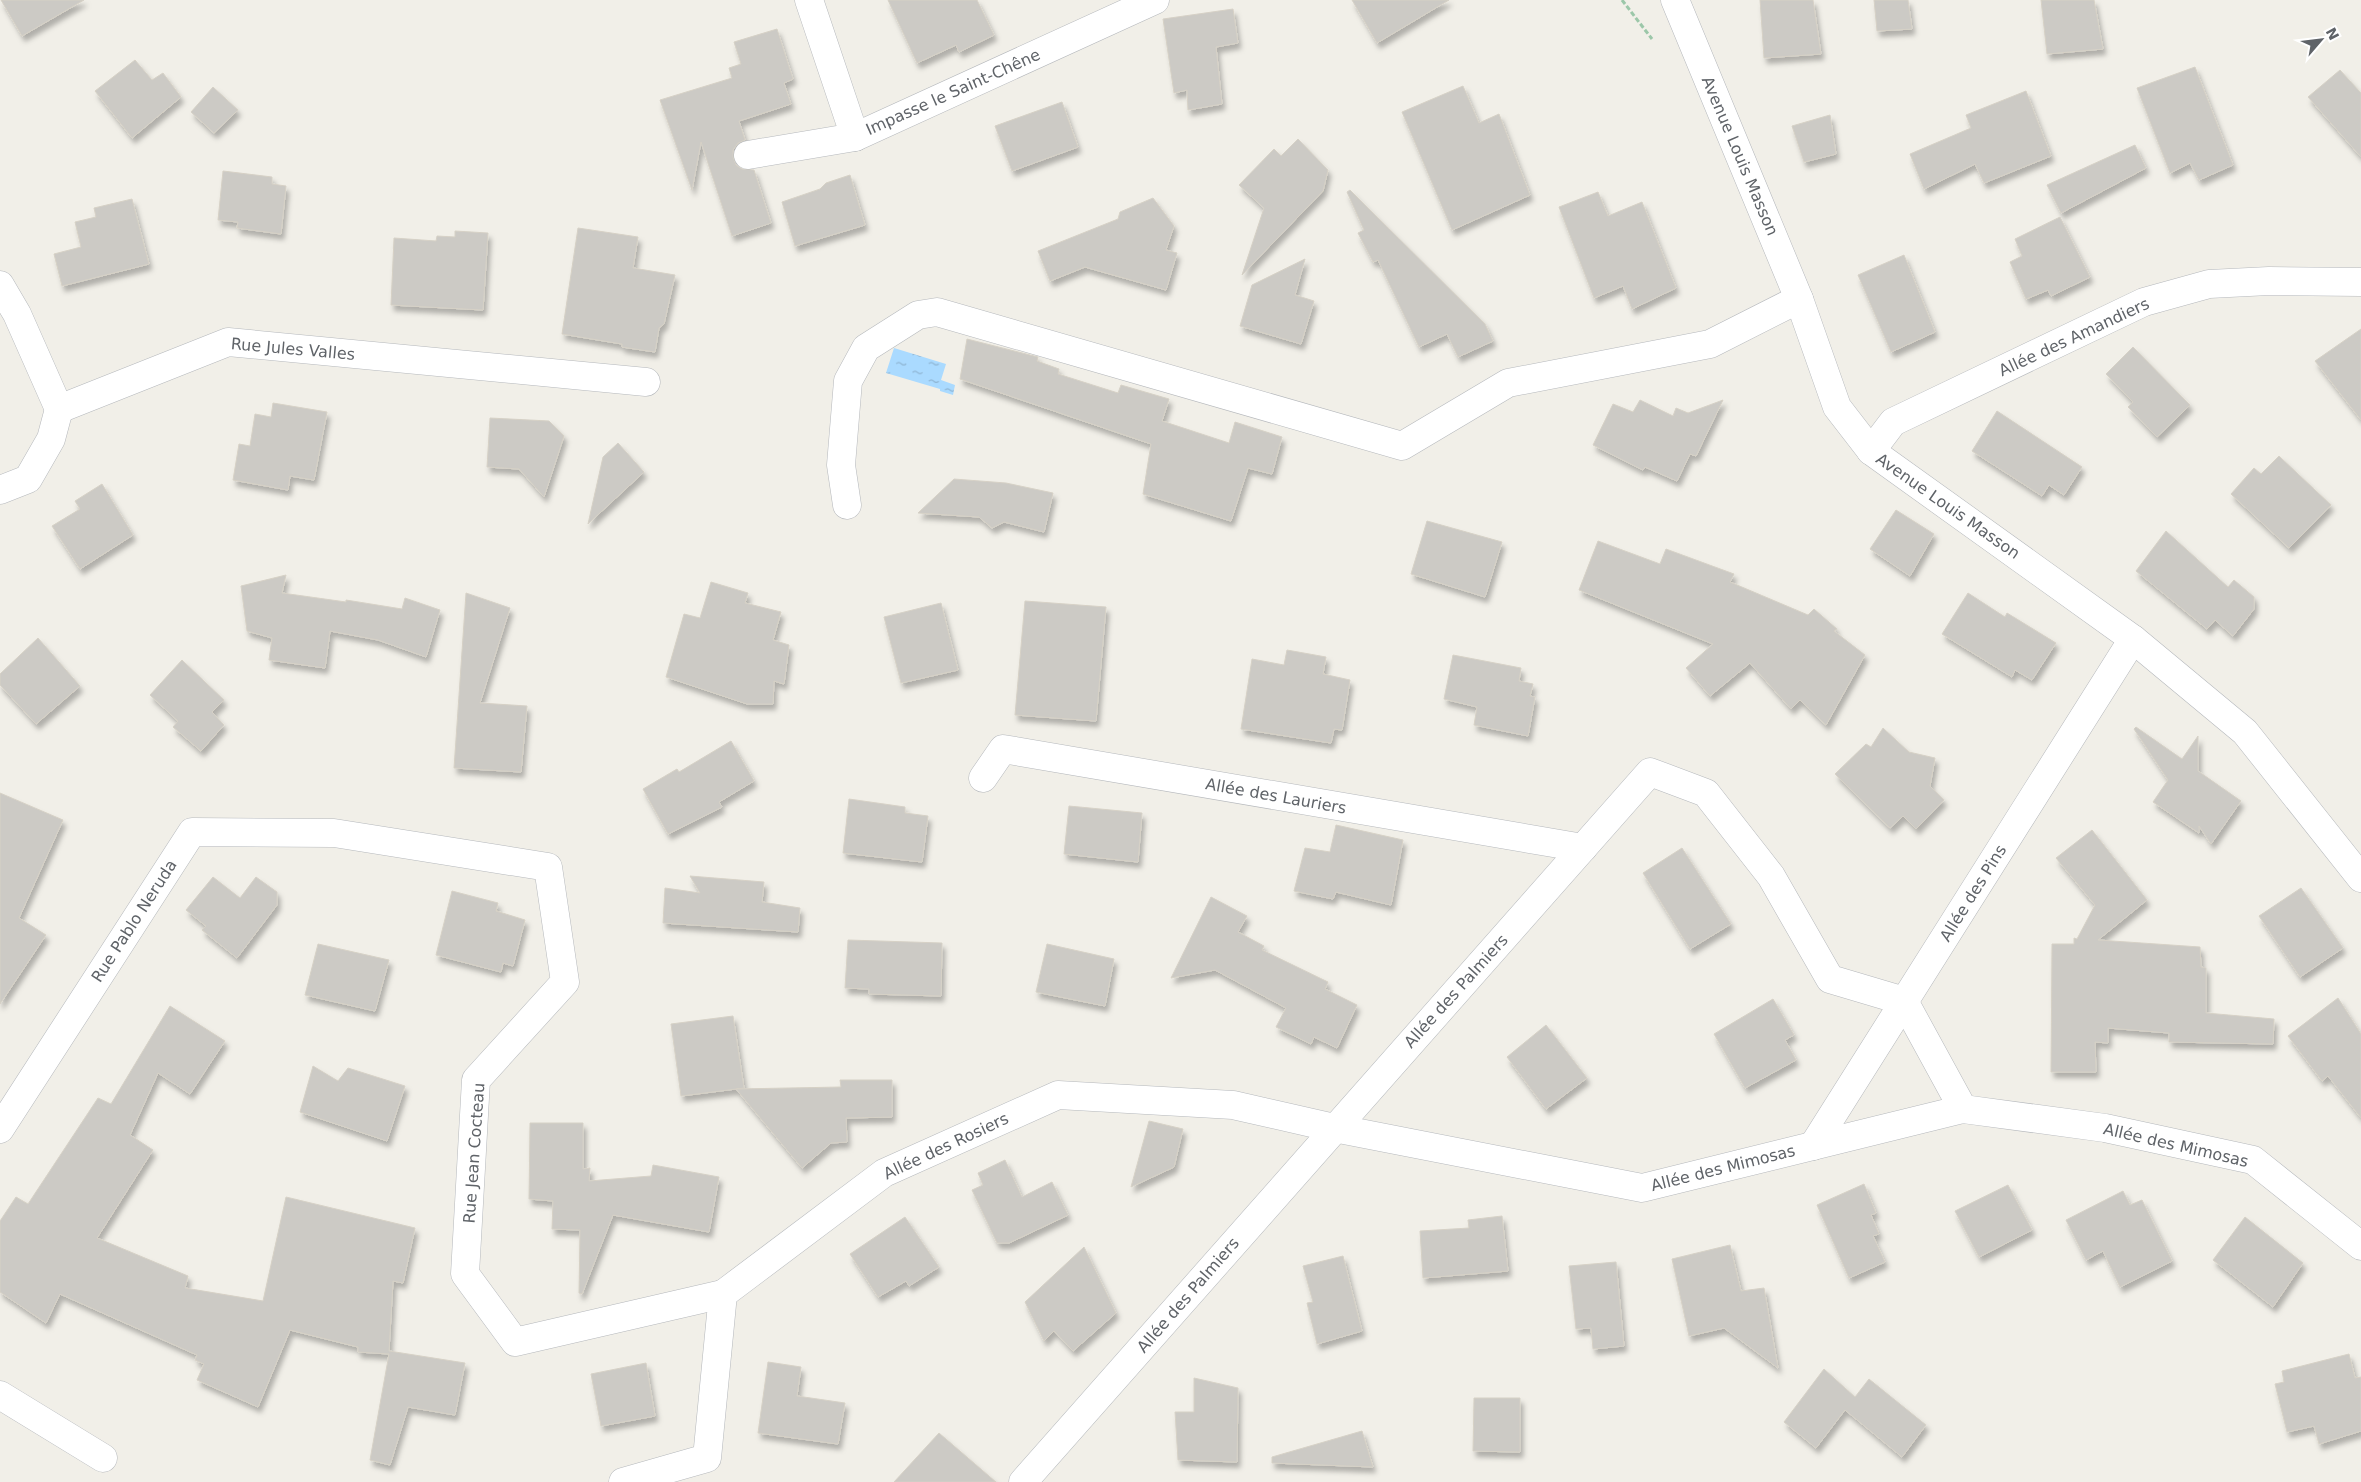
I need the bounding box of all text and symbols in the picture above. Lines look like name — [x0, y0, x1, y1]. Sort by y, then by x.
north arrow — [2296, 15, 2346, 65]
text: N — [2323, 25, 2342, 43]
street label: Impasse le Saint-Chêne — [863, 45, 1043, 139]
street label: Avenue Louis Masson — [1698, 74, 1782, 238]
street label: Allée des Amandiers — [1996, 294, 2152, 380]
street label: Rue Jules Valles — [230, 334, 356, 364]
street label: Avenue Louis Masson — [1872, 449, 2024, 563]
street label: Allée des Lauriers — [1204, 774, 1348, 818]
street label: Allée des Pins — [1936, 841, 2010, 945]
street label: Rue Pablo Neruda — [87, 856, 181, 986]
street label: Allée des Palmiers — [1400, 930, 1512, 1052]
street label: Rue Jean Cocteau — [460, 1082, 488, 1224]
street label: Allée des Rosiers — [880, 1109, 1012, 1183]
street label: Allée des Mimosas — [2102, 1119, 2250, 1171]
street label: Allée des Mimosas — [1649, 1141, 1797, 1195]
street label: Allée des Palmiers — [1133, 1234, 1243, 1356]

